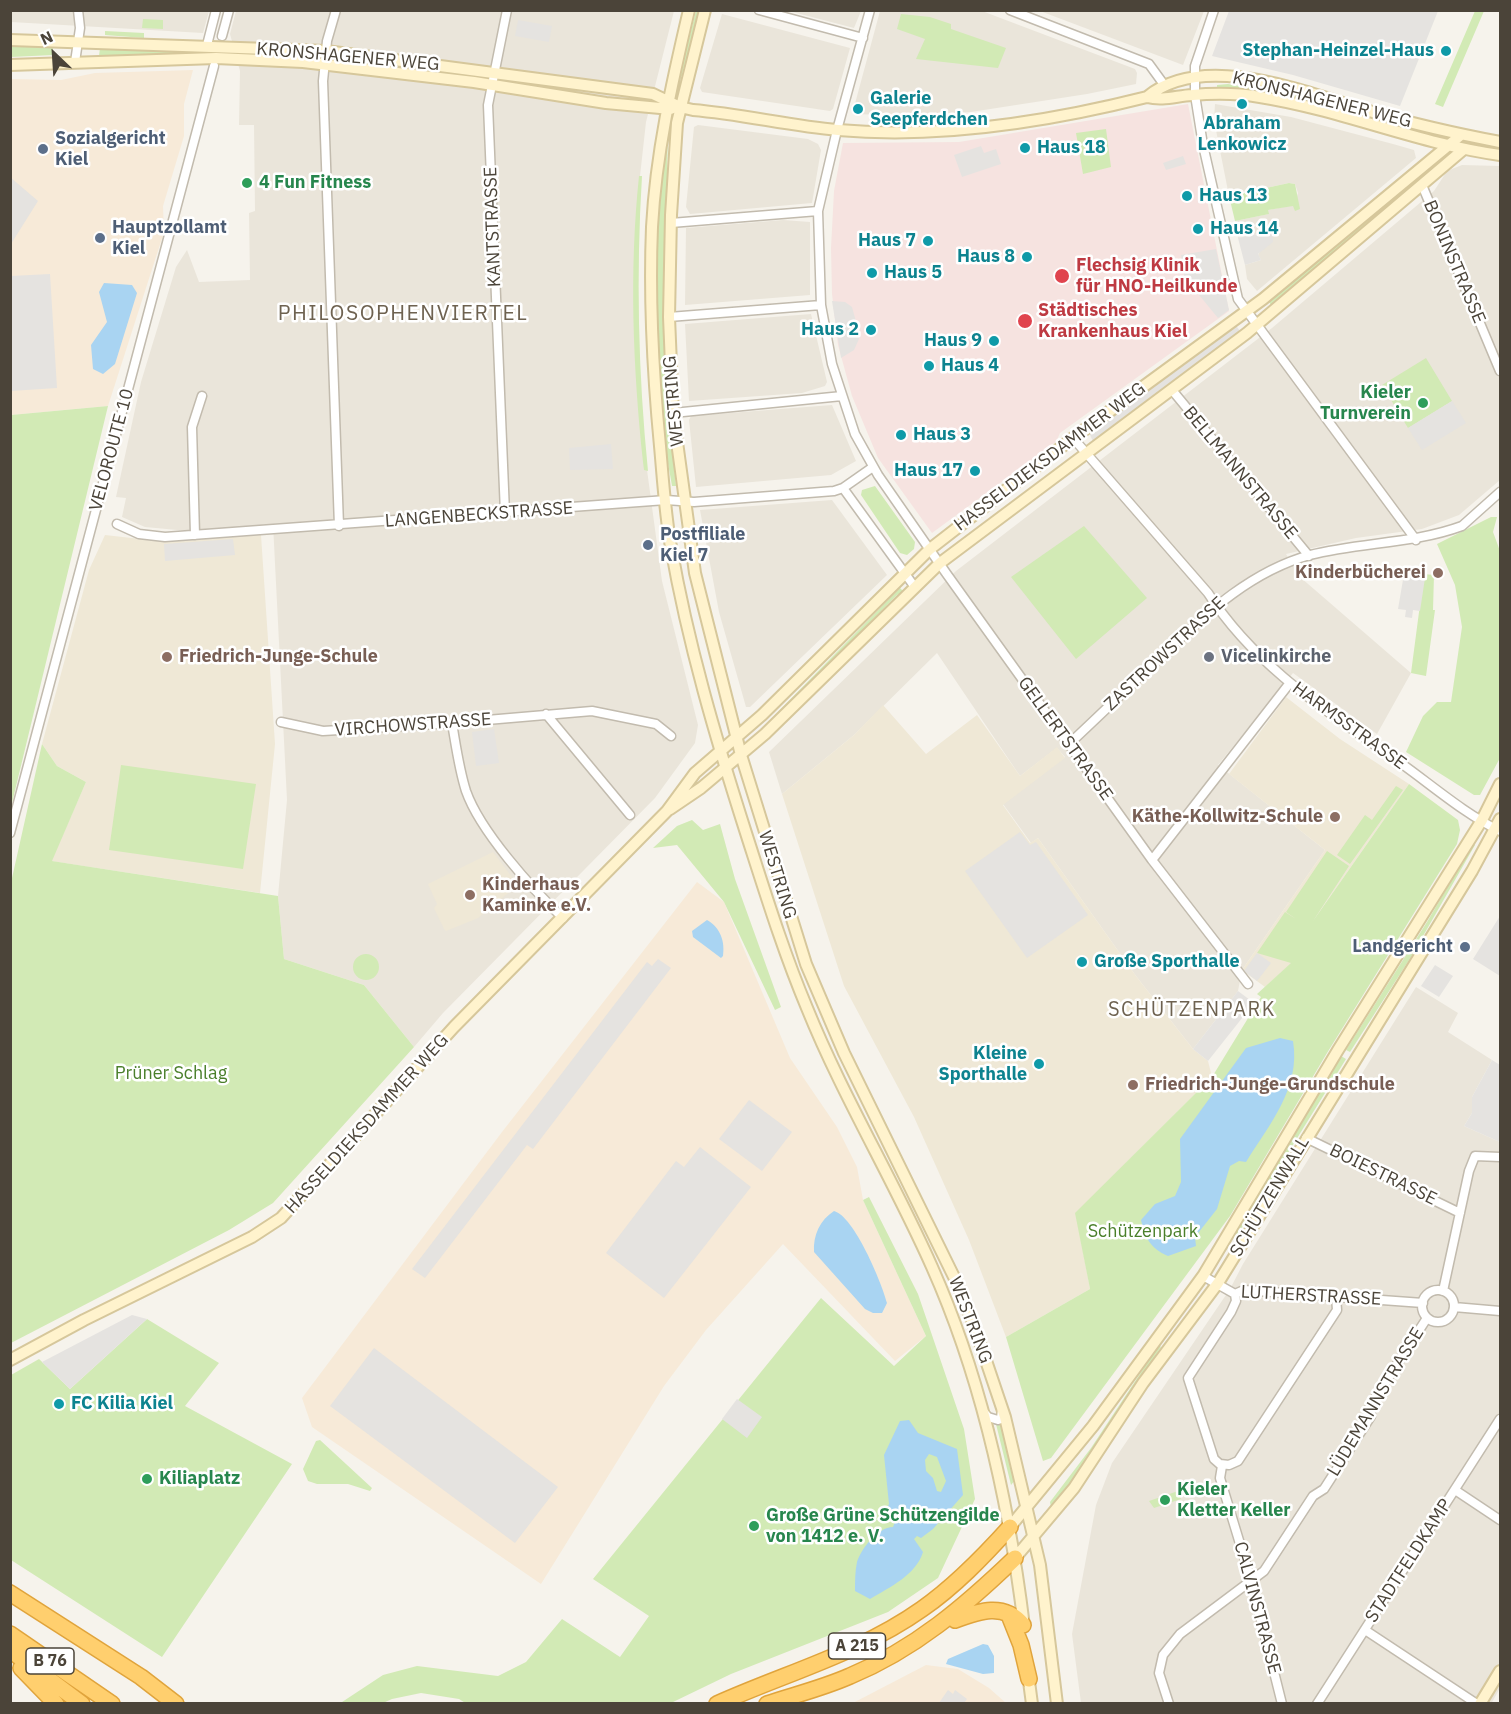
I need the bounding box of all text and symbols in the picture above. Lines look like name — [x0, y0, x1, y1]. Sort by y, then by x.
north arrow — [24, 24, 84, 84]
text: N — [37, 26, 56, 49]
street label: KRONSHAGENER WEG — [256, 38, 440, 76]
place label: Stephan-Heinzel-Haus — [1242, 40, 1434, 62]
marker: Stephan-Heinzel-Haus — [1439, 44, 1453, 58]
street label: KRONSHAGENER WEG — [1230, 67, 1414, 133]
place label: Galerie Seepferdchen — [870, 88, 988, 130]
marker: Abraham Lenkowicz — [1235, 97, 1249, 111]
marker: Galerie Seepferdchen — [851, 102, 865, 116]
place label: Abraham Lenkowicz — [1198, 113, 1286, 156]
place label: Sozialgericht Kiel — [55, 128, 166, 170]
place label: Haus 18 — [1037, 137, 1106, 159]
marker: Haus 18 — [1018, 141, 1032, 155]
marker: Sozialgericht Kiel — [36, 142, 50, 156]
street label: KANTSTRASSE — [480, 166, 506, 288]
place label: 4 Fun Fitness — [259, 172, 371, 194]
marker: 4 Fun Fitness — [240, 176, 254, 190]
place label: Haus 13 — [1199, 185, 1268, 207]
marker: Haus 13 — [1180, 189, 1194, 203]
street label: BONINSTRASSE — [1418, 197, 1490, 327]
place label: Hauptzollamt Kiel — [112, 217, 227, 260]
place label: Haus 14 — [1210, 218, 1279, 240]
marker: Haus 14 — [1191, 222, 1205, 236]
place label: Haus 7 — [858, 230, 916, 252]
marker: Hauptzollamt Kiel — [93, 231, 107, 245]
marker: Haus 7 — [921, 234, 935, 248]
place label: Haus 8 — [957, 246, 1015, 268]
marker: Haus 8 — [1020, 250, 1034, 264]
place label: Flechsig Klinik für HNO-Heilkunde — [1076, 255, 1238, 298]
place label: Haus 5 — [884, 262, 942, 284]
marker: Haus 5 — [865, 266, 879, 280]
marker: Flechsig Klinik für HNO-Heilkunde — [1053, 267, 1071, 285]
place label: Städtisches Krankenhaus Kiel — [1038, 300, 1187, 342]
district label: PHILOSOPHENVIERTEL — [278, 301, 528, 327]
marker: Städtisches Krankenhaus Kiel — [1016, 312, 1034, 330]
place label: Haus 2 — [801, 319, 859, 341]
marker: Haus 2 — [864, 323, 878, 337]
place label: Haus 9 — [924, 330, 982, 352]
marker: Haus 9 — [987, 334, 1001, 348]
street label: WESTRING — [659, 355, 689, 447]
place label: Haus 4 — [941, 355, 999, 377]
marker: Haus 4 — [922, 359, 936, 373]
street label: HASSELDIEKSDAMMER WEG — [950, 378, 1150, 536]
place label: Kieler Turnverein — [1320, 382, 1411, 424]
street label: VELOROUTE 10 — [85, 387, 139, 513]
marker: Kieler Turnverein — [1416, 396, 1430, 410]
street label: BELLMANNSTRASSE — [1178, 402, 1302, 544]
place label: Haus 3 — [913, 424, 971, 446]
marker: Haus 3 — [894, 428, 908, 442]
place label: Haus 17 — [894, 460, 963, 482]
marker: Haus 17 — [968, 464, 982, 478]
street label: LANGENBECKSTRASSE — [384, 498, 574, 532]
place label: Postfiliale Kiel 7 — [660, 524, 745, 566]
marker: Postfiliale Kiel 7 — [641, 538, 655, 552]
place label: Kinderbücherei — [1295, 562, 1426, 584]
marker: Kinderbücherei — [1431, 566, 1445, 580]
street label: ZASTROWSTRASSE — [1100, 592, 1230, 716]
place label: Friedrich-Junge-Schule — [179, 646, 378, 668]
place label: Vicelinkirche — [1221, 646, 1331, 668]
marker: Friedrich-Junge-Schule — [160, 650, 174, 664]
marker: Vicelinkirche — [1202, 650, 1216, 664]
street label: GELLERTSTRASSE — [1013, 673, 1117, 805]
street label: HARMSSTRASSE — [1288, 677, 1410, 775]
street label: VIRCHOWSTRASSE — [334, 709, 492, 741]
place label: Käthe-Kollwitz-Schule — [1132, 806, 1323, 828]
marker: Käthe-Kollwitz-Schule — [1328, 810, 1342, 824]
street label: WESTRING — [753, 828, 801, 922]
place label: Kinderhaus Kaminke e.V. — [482, 874, 591, 916]
marker: Kinderhaus Kaminke e.V. — [463, 888, 477, 902]
place label: Landgericht — [1352, 936, 1453, 958]
marker: Landgericht — [1458, 940, 1472, 954]
place label: Große Sporthalle — [1094, 951, 1239, 973]
marker: Große Sporthalle — [1075, 955, 1089, 969]
district label: SCHÜTZENPARK — [1108, 998, 1276, 1022]
street label: HASSELDIEKSDAMMER WEG — [281, 1030, 453, 1218]
place label: Kleine Sporthalle — [939, 1043, 1027, 1086]
marker: Kleine Sporthalle — [1032, 1057, 1046, 1071]
park label: Prüner Schlag — [115, 1063, 227, 1085]
place label: Friedrich-Junge-Grundschule — [1145, 1074, 1395, 1096]
marker: Friedrich-Junge-Grundschule — [1126, 1078, 1140, 1092]
street label: SCHÜTZENWALL — [1226, 1133, 1314, 1261]
street label: BOIESTRASSE — [1326, 1140, 1440, 1210]
park label: Schützenpark — [1088, 1221, 1198, 1243]
street label: WESTRING — [944, 1274, 996, 1366]
street label: LUTHERSTRASSE — [1240, 1282, 1382, 1310]
street label: LÜDEMANNSTRASSE — [1323, 1324, 1429, 1480]
place label: FC Kilia Kiel — [71, 1393, 173, 1415]
marker: FC Kilia Kiel — [52, 1397, 66, 1411]
place label: Kiliaplatz — [159, 1468, 240, 1490]
marker: Kiliaplatz — [140, 1472, 154, 1486]
place label: Kieler Kletter Keller — [1177, 1479, 1291, 1522]
marker: Kieler Kletter Keller — [1158, 1493, 1172, 1507]
street label: STADTFELDKAMP — [1361, 1495, 1457, 1627]
place label: Große Grüne Schützengilde von 1412 e. V. — [766, 1505, 1000, 1547]
marker: Große Grüne Schützengilde von 1412 e. V. — [747, 1519, 761, 1533]
street label: CALVINSTRASSE — [1229, 1539, 1285, 1677]
road number: A 215 — [828, 1633, 886, 1659]
road number: B 76 — [26, 1648, 74, 1674]

